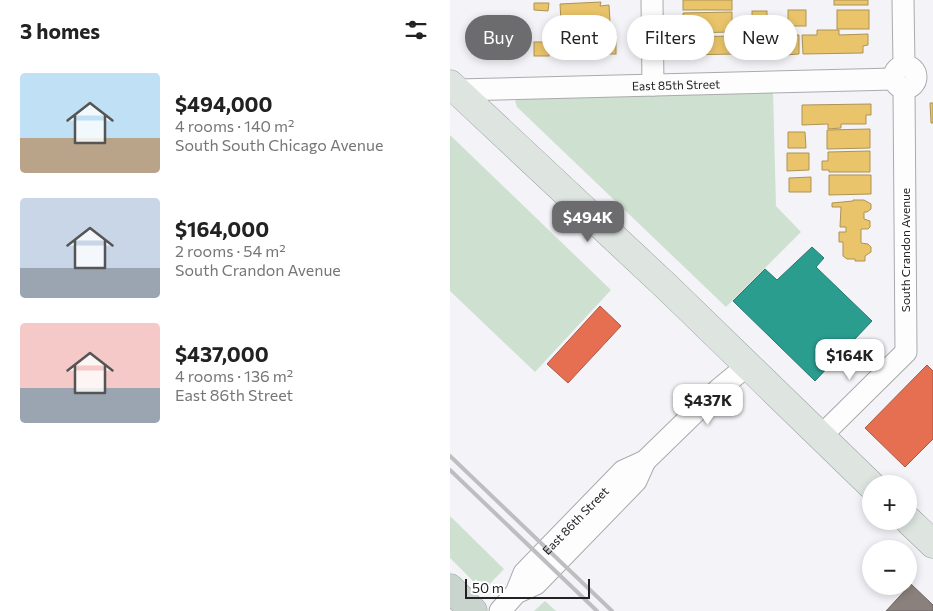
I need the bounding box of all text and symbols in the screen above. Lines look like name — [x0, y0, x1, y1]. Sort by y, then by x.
chip: Buy — [465, 15, 532, 60]
chip: Rent — [542, 15, 617, 60]
chip: Filters — [627, 15, 714, 60]
chip: New — [724, 15, 797, 60]
icon: filters — [402, 16, 430, 44]
text: 3 homes — [20, 18, 100, 43]
street label: East 85th Street — [632, 76, 720, 93]
text: $494,000 — [175, 91, 273, 116]
icon: home — [60, 93, 120, 153]
text: 4 rooms · 140 m² — [175, 116, 294, 135]
text: South South Chicago Avenue — [175, 135, 383, 154]
street label: South Crandon Avenue — [898, 188, 912, 312]
pin: $494K — [553, 200, 623, 243]
text: $494K — [563, 207, 613, 226]
text: $164,000 — [175, 216, 269, 241]
icon: home — [60, 218, 120, 278]
text: 2 rooms · 54 m² — [175, 241, 286, 260]
text: South Crandon Avenue — [175, 260, 341, 279]
pin: $164K — [815, 338, 885, 381]
text: $437,000 — [175, 341, 269, 366]
icon: home — [60, 343, 120, 403]
text: $164K — [826, 345, 874, 364]
text: 4 rooms · 136 m² — [175, 366, 293, 385]
pin: $437K — [673, 384, 743, 426]
text: East 86th Street — [175, 385, 293, 404]
text: $437K — [684, 390, 732, 409]
map controls — [862, 475, 917, 595]
button: + — [862, 475, 917, 530]
street label: East 86th Street — [539, 484, 611, 557]
button: − — [862, 540, 917, 595]
scale bar — [465, 576, 590, 599]
text: 50 m — [472, 579, 504, 596]

